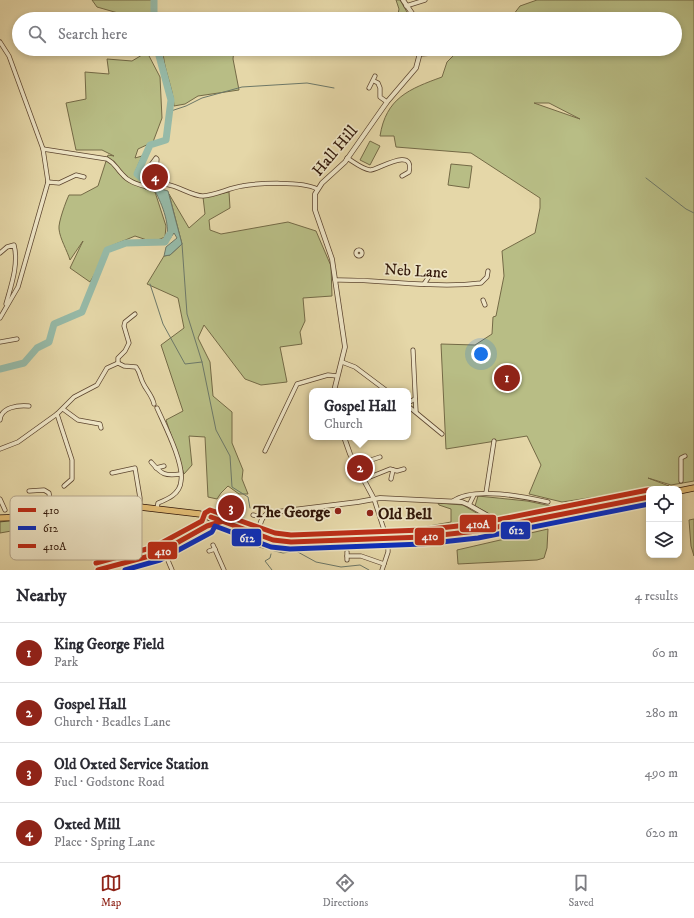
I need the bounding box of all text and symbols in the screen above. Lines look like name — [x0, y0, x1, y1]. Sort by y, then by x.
search box — [12, 12, 682, 56]
icon: search — [26, 23, 48, 45]
text: Search here — [58, 25, 127, 44]
street label: Hall Hill — [308, 121, 362, 180]
pin: 4 — [142, 162, 168, 192]
street label: Neb Lane — [384, 259, 449, 283]
your location — [471, 344, 491, 364]
pin: 1 — [494, 363, 520, 393]
popup — [309, 388, 411, 440]
text: Gospel Hall — [324, 397, 396, 416]
text: Church — [324, 416, 363, 432]
pin: 2 — [347, 453, 373, 483]
map controls — [646, 486, 682, 558]
button: locate — [646, 486, 682, 522]
pin: 3 — [218, 493, 244, 523]
legend — [10, 496, 142, 560]
place label: The George — [253, 502, 330, 522]
text: 410 — [43, 504, 59, 518]
place label: Old Bell — [378, 504, 433, 524]
marker: The George — [333, 506, 343, 516]
marker: Old Bell — [365, 508, 375, 518]
line badge: 410A — [459, 514, 497, 533]
text: 410A — [465, 518, 491, 532]
line badge: 612 — [500, 521, 531, 540]
text: 612 — [43, 522, 59, 536]
button: layers — [646, 522, 682, 558]
text: 612 — [508, 524, 524, 538]
line badge: 410 — [414, 527, 445, 546]
line badge: 612 — [231, 528, 262, 547]
text: 410 — [421, 530, 438, 544]
text: 612 — [239, 532, 255, 546]
text: 410A — [43, 540, 67, 554]
line badge: 410 — [147, 541, 178, 560]
text: 410 — [154, 545, 171, 559]
text: Nearby — [16, 585, 66, 607]
text: 4 results — [635, 588, 678, 604]
text: King George Field — [54, 635, 164, 654]
text: 1 — [27, 645, 31, 661]
text: 60 m — [652, 645, 678, 661]
text: Park — [54, 654, 78, 670]
text: Gospel Hall — [54, 695, 126, 714]
text: 2 — [26, 705, 32, 721]
text: 280 m — [646, 705, 678, 721]
text: Church · Beadles Lane — [54, 714, 171, 730]
text: Old Oxted Service Station — [54, 755, 209, 774]
text: 3 — [27, 765, 31, 781]
text: 490 m — [644, 765, 678, 781]
text: Fuel · Godstone Road — [54, 774, 164, 790]
text: Oxted Mill — [54, 815, 120, 834]
text: 4 — [25, 825, 33, 841]
text: 620 m — [645, 825, 678, 841]
text: Place · Spring Lane — [54, 834, 155, 850]
tab: Map — [100, 872, 122, 910]
tab: Directions — [323, 872, 368, 910]
tab: Saved — [569, 872, 594, 910]

